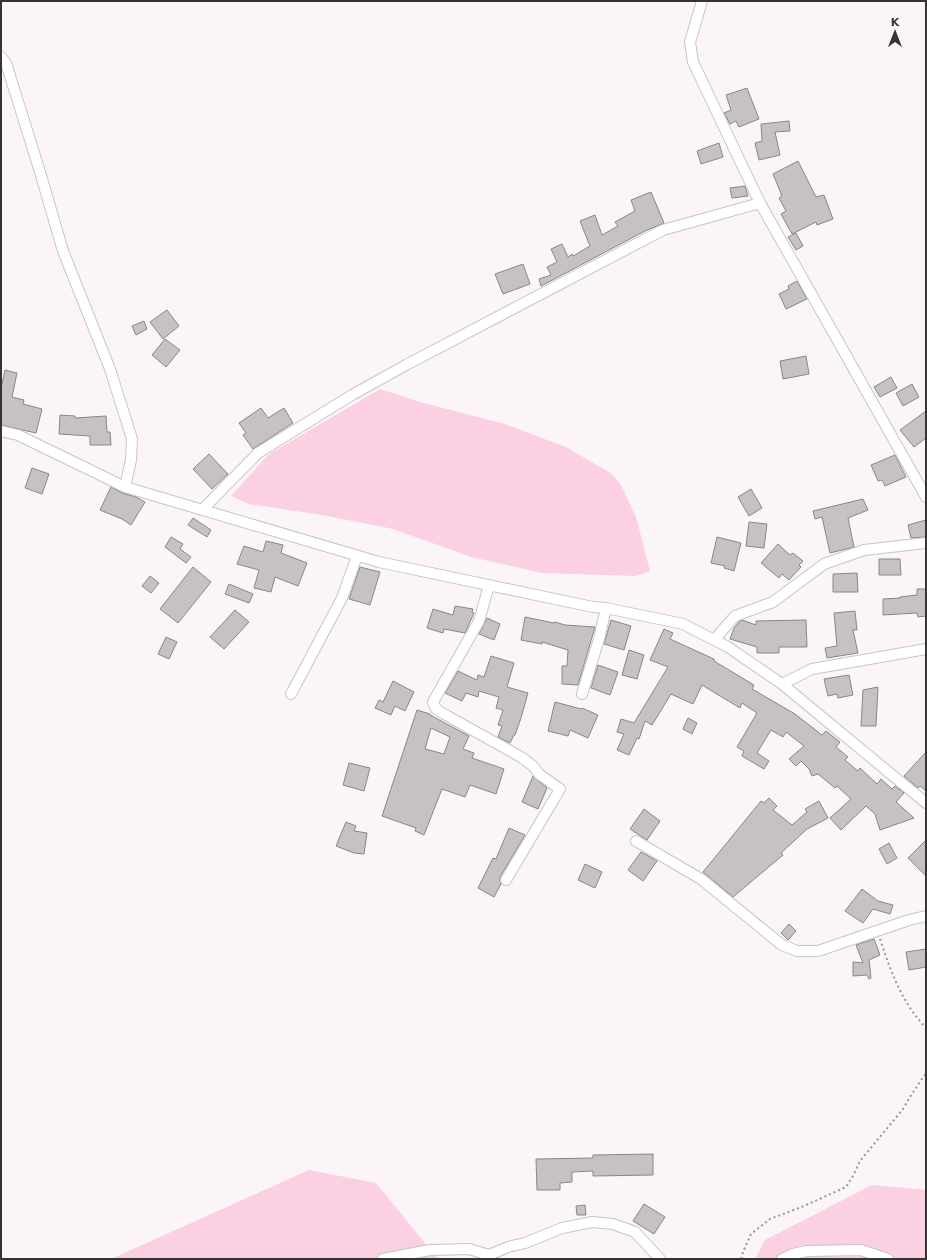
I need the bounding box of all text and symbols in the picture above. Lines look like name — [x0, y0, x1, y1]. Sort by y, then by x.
north arrow — [875, 12, 915, 52]
text: K — [891, 16, 900, 29]

